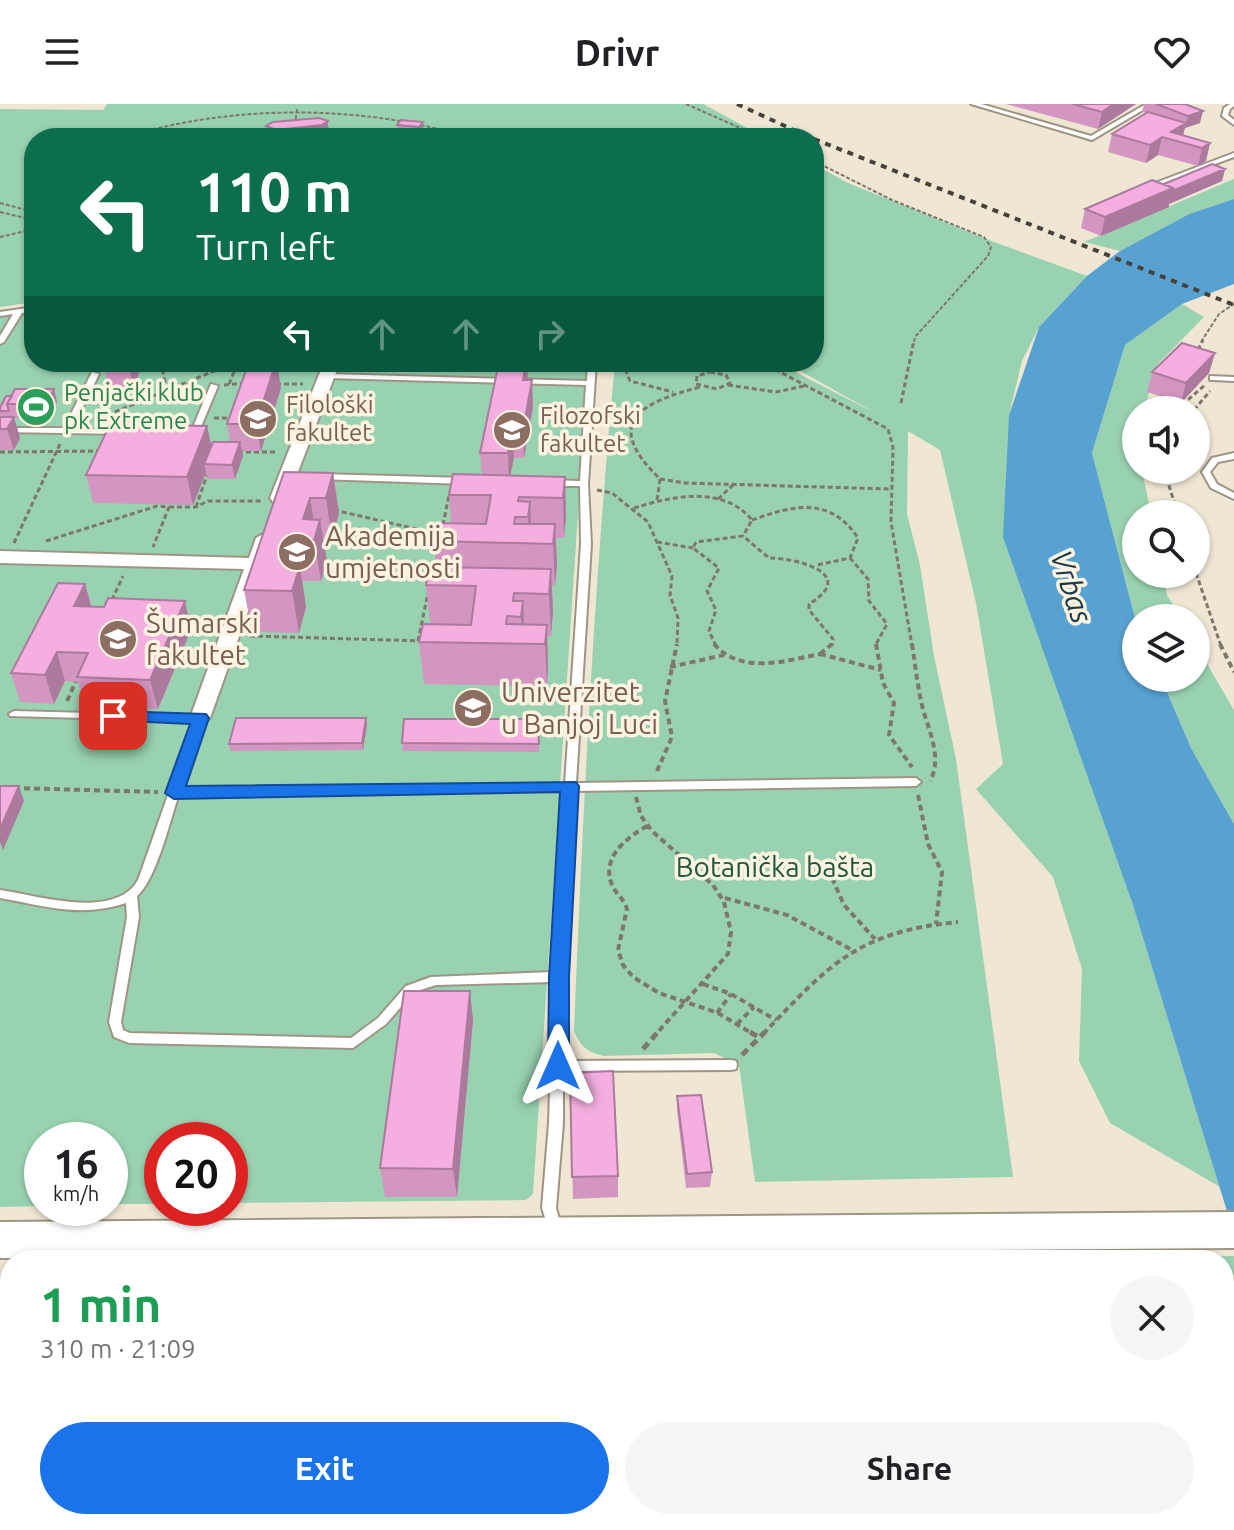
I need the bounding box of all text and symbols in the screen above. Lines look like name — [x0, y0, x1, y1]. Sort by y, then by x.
icon: menu — [40, 30, 84, 74]
icon: heart — [1150, 30, 1194, 74]
text: Drivr — [575, 32, 659, 73]
icon: left — [64, 160, 168, 264]
text: 110 m — [196, 160, 352, 223]
text: Turn left — [196, 226, 335, 267]
icon: left — [276, 312, 320, 356]
icon: ahead — [360, 312, 404, 356]
icon: ahead — [444, 312, 488, 356]
icon: right — [528, 312, 572, 356]
place label: Penjački klub pk Extreme — [64, 379, 204, 434]
sports icon: Penjački klub pk Extreme — [15, 386, 57, 428]
place label: Filološki fakultet — [286, 391, 373, 446]
map controls — [1122, 396, 1210, 692]
button: sound — [1122, 396, 1210, 484]
school or university icon: Filološki fakultet — [237, 398, 279, 440]
place label: Filozofski fakultet — [540, 402, 641, 457]
school or university icon: Filozofski fakultet — [491, 409, 533, 451]
button: search — [1122, 500, 1210, 588]
place label: Akademija umjetnosti — [325, 520, 461, 583]
school or university icon: Akademija umjetnosti — [276, 531, 318, 573]
water label: Vrbas — [1044, 546, 1100, 628]
button: layers — [1122, 604, 1210, 692]
place label: Šumarski fakultet — [146, 606, 259, 670]
school or university icon: Šumarski fakultet — [97, 618, 139, 660]
place label: Univerzitet u Banjoj Luci — [501, 676, 658, 739]
pin — [79, 682, 147, 750]
school or university icon: Univerzitet u Banjoj Luci — [452, 687, 494, 729]
icon: arrive — [91, 694, 135, 738]
park label: Botanička bašta — [676, 851, 874, 882]
position arrow — [516, 1024, 600, 1108]
speed limit sign: 20 — [144, 1122, 248, 1226]
text: 16 — [53, 1141, 99, 1186]
text: km/h — [53, 1182, 99, 1205]
button: close — [1110, 1276, 1194, 1360]
text: 1 min — [40, 1277, 161, 1331]
text: 310 m · 21:09 — [40, 1334, 196, 1363]
button: Exit — [40, 1422, 609, 1514]
button: Share — [625, 1422, 1194, 1514]

